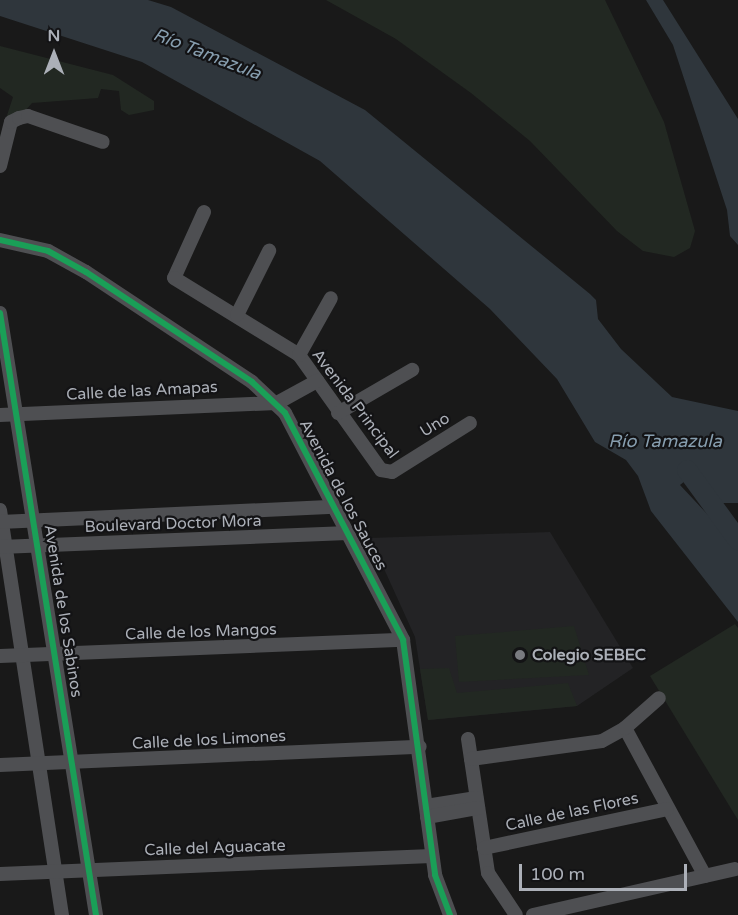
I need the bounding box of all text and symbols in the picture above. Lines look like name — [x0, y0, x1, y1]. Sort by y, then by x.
north arrow — [24, 24, 84, 84]
water label: Río Tamazula — [150, 24, 264, 84]
text: N — [48, 26, 60, 46]
street label: Avenida Principal — [308, 346, 402, 462]
street label: Calle de las Amapas — [66, 377, 218, 405]
street label: Uno — [417, 409, 453, 441]
street label: Avenida de los Sauces — [295, 416, 391, 574]
water label: Río Tamazula — [608, 430, 722, 452]
street label: Boulevard Doctor Mora — [84, 511, 262, 537]
street label: Avenida de los Sabinos — [40, 523, 86, 699]
street label: Calle de los Mangos — [125, 620, 277, 644]
place label: Colegio SEBEC — [532, 645, 646, 665]
marker: Colegio SEBEC — [513, 648, 527, 662]
street label: Calle de los Limones — [131, 726, 287, 754]
street label: Calle de las Flores — [504, 789, 640, 835]
street label: Calle del Aguacate — [144, 836, 286, 860]
scale bar — [522, 852, 690, 890]
text: 100 m — [530, 863, 585, 885]

